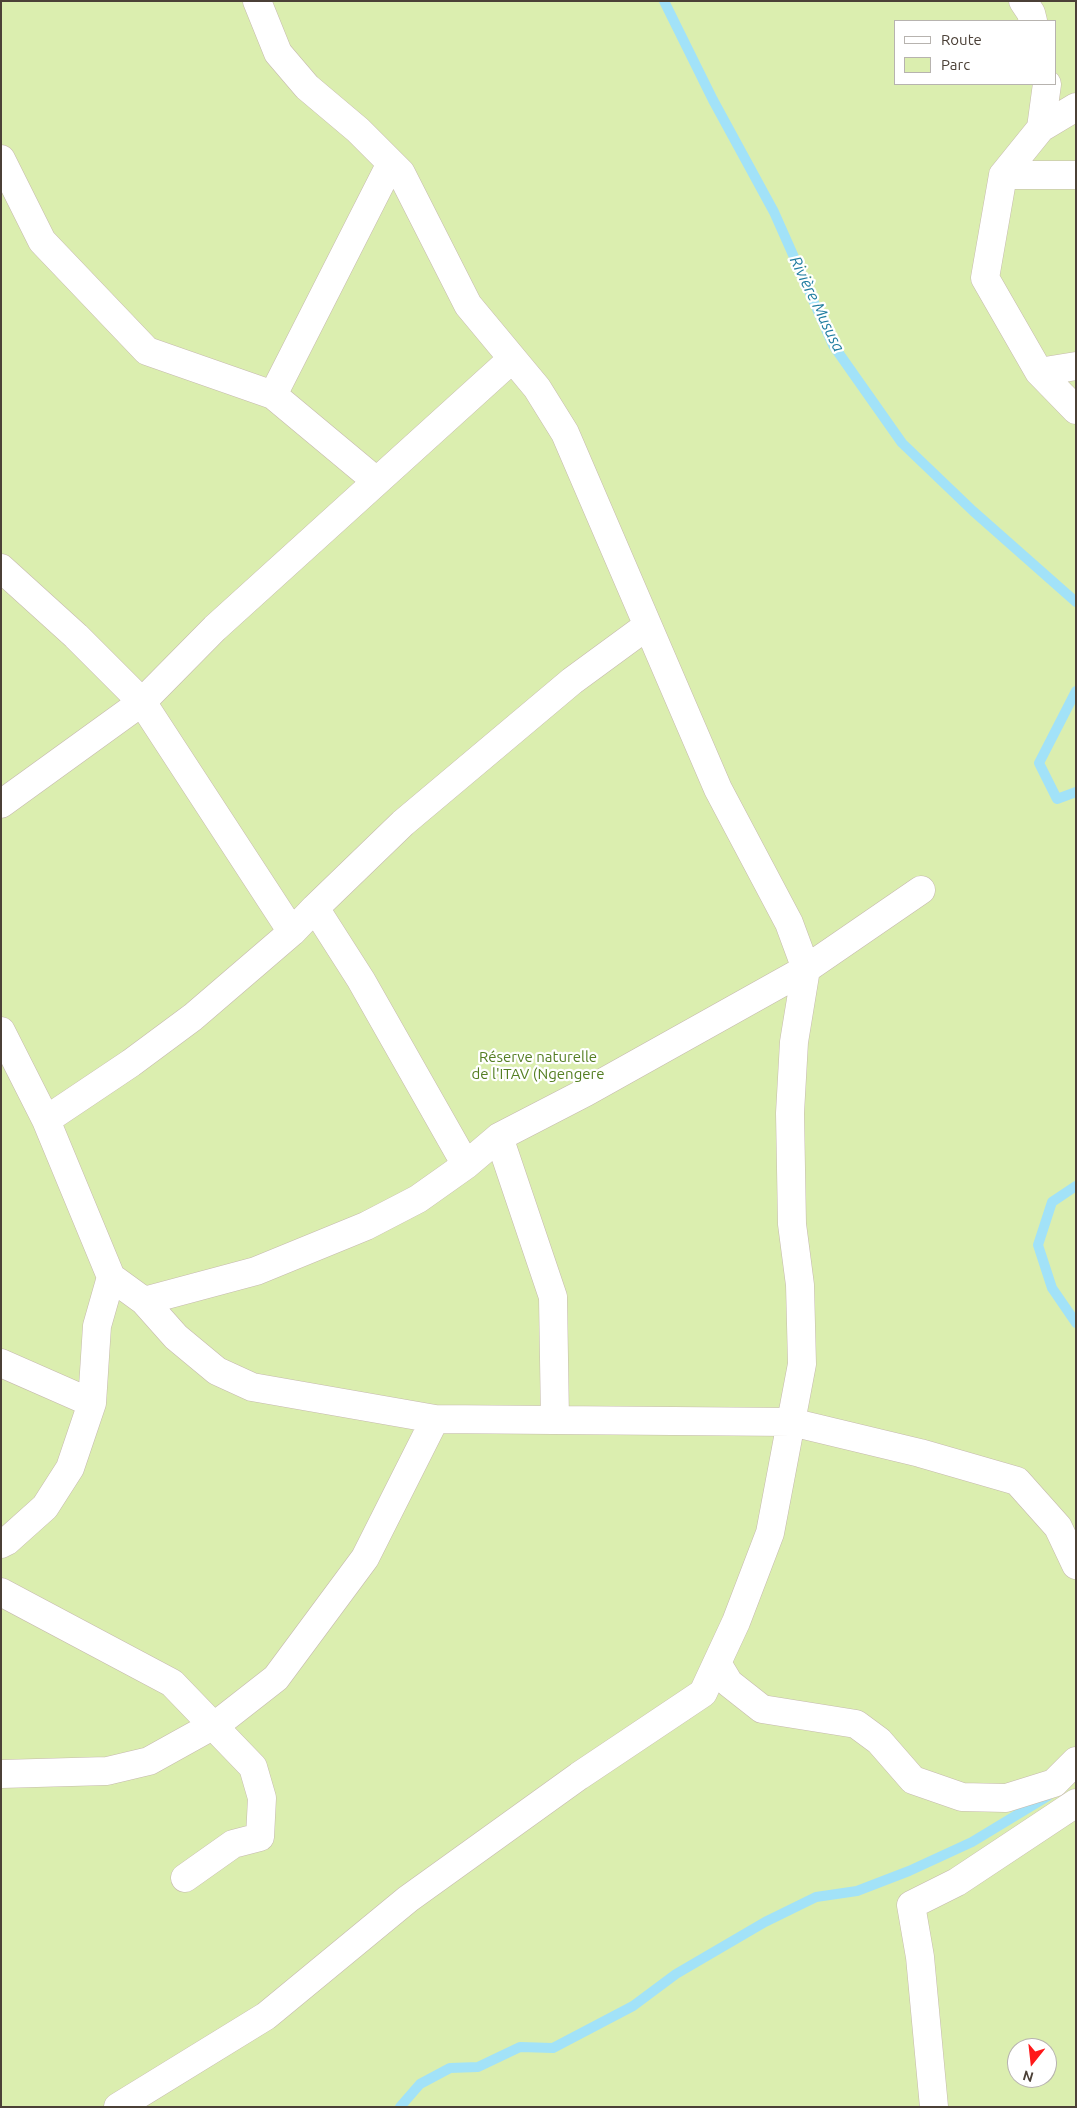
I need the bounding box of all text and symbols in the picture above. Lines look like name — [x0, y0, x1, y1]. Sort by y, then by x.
legend — [894, 20, 1057, 85]
text: Route — [941, 31, 982, 48]
text: Parc — [941, 56, 970, 73]
water label: Rivière Mususa — [786, 253, 848, 355]
park label: Réserve naturelle de l'ITAV (Ngengere — [471, 1048, 605, 1083]
north arrow — [1007, 2038, 1057, 2088]
text: N — [1021, 2067, 1035, 2086]

